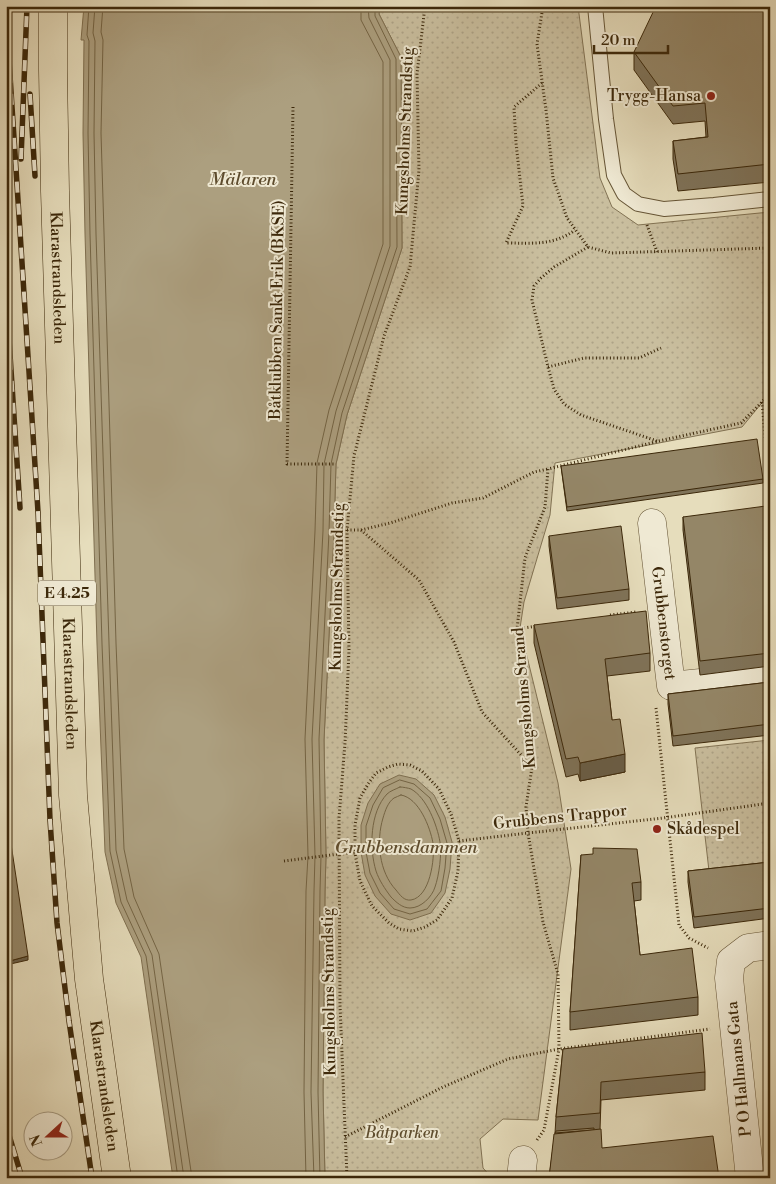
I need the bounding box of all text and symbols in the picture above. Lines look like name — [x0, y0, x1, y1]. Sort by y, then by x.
scale bar — [594, 22, 667, 54]
text: 20 m — [601, 31, 636, 50]
street label: Kungsholms Strandstig — [392, 46, 418, 215]
place label: Trygg-Hansa — [607, 86, 702, 106]
marker: Trygg-Hansa — [705, 90, 717, 102]
water label: Mälaren — [209, 168, 278, 191]
street label: Båtklubben Sankt Erik (BKSE) — [265, 200, 289, 421]
street label: Klarastrandsleden — [46, 211, 70, 345]
street label: Kungsholms Strandstig — [326, 502, 348, 671]
street label: Grubbenstorget — [647, 565, 680, 682]
road number: E 4.25 — [38, 580, 96, 606]
street label: Klarastrandsleden — [58, 617, 82, 751]
street label: Kungsholms Strand — [508, 626, 540, 770]
street label: Grubbens Trappor — [492, 800, 628, 834]
place label: Skådespel — [667, 819, 740, 839]
marker: Skådespel — [651, 823, 663, 835]
water label: Grubbensdammen — [335, 836, 478, 859]
street label: Kungsholms Strandstig — [318, 907, 340, 1076]
street label: P O Hallmans Gata — [722, 999, 756, 1138]
street label: Klarastrandsleden — [85, 1019, 123, 1153]
north arrow — [22, 1112, 72, 1162]
park label: Båtparken — [364, 1123, 440, 1143]
text: N — [26, 1132, 47, 1149]

